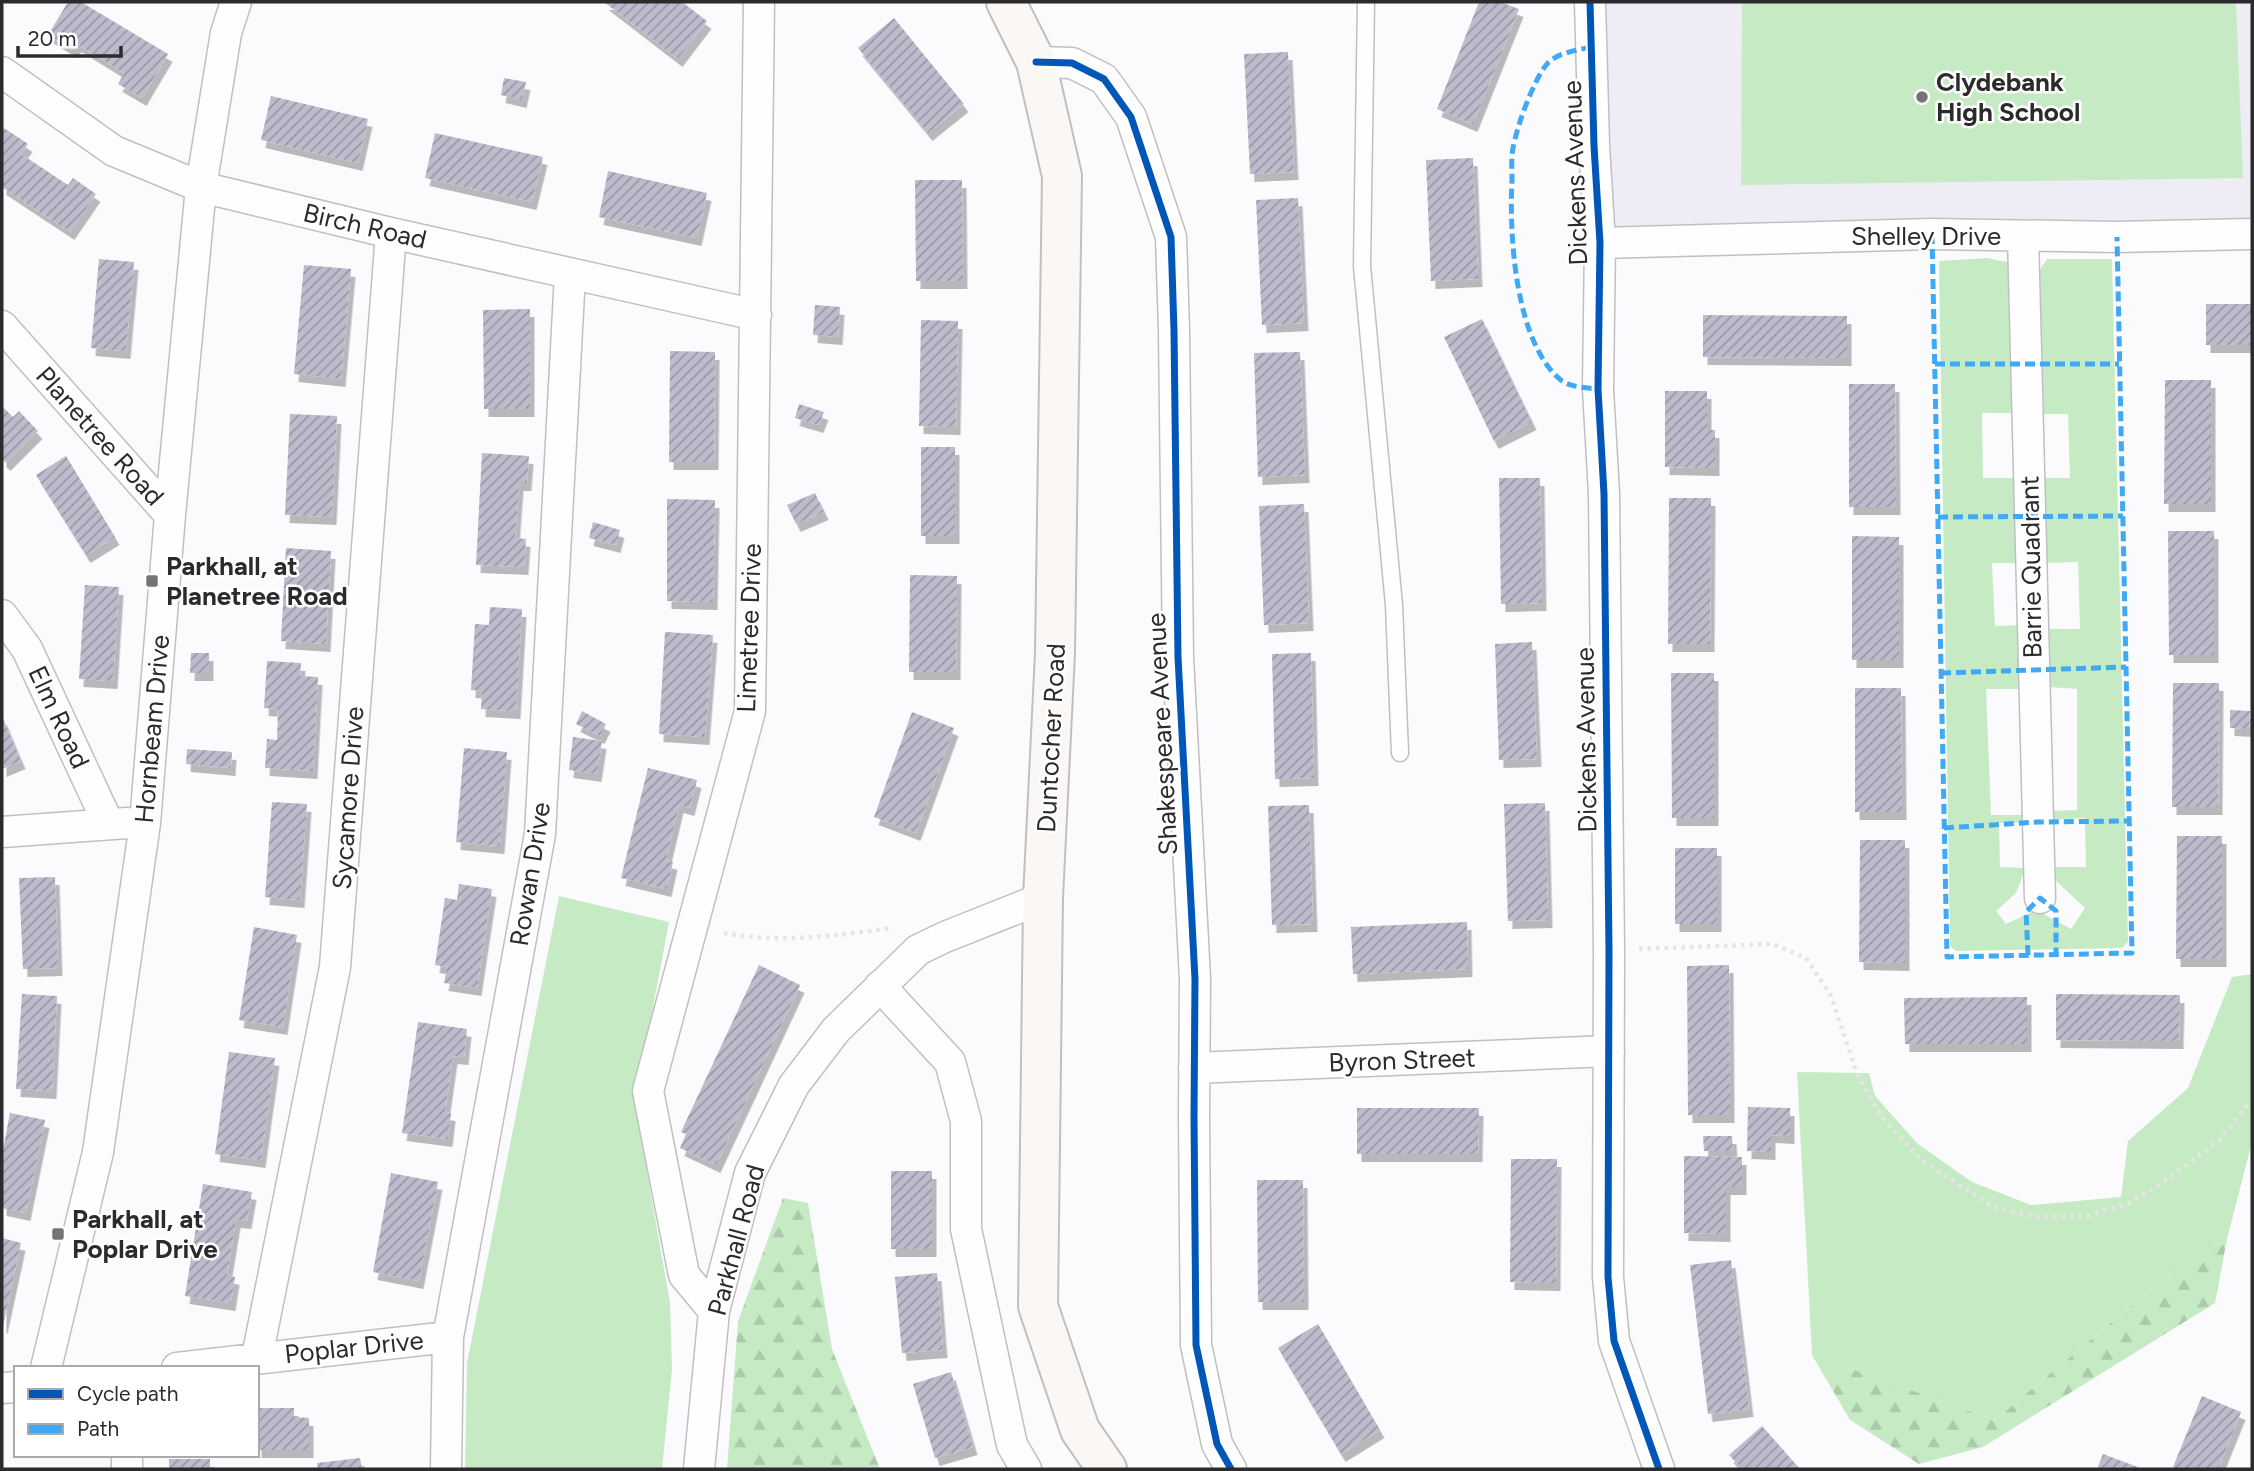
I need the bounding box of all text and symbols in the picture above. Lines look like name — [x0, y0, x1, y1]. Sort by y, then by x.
scale bar — [18, 14, 121, 58]
text: 20 m — [28, 26, 76, 51]
place label: Clydebank High School — [1936, 66, 2080, 128]
street label: Dickens Avenue — [1556, 80, 1594, 266]
marker: Clydebank High School — [1914, 89, 1930, 105]
street label: Birch Road — [300, 196, 430, 256]
street label: Shelley Drive — [1851, 220, 2001, 252]
street label: Planetree Road — [29, 360, 171, 512]
street label: Barrie Quadrant — [2013, 475, 2049, 659]
street label: Limetree Drive — [730, 543, 768, 713]
place label: Parkhall, at Planetree Road — [166, 550, 348, 612]
marker: Parkhall, at Planetree Road — [144, 573, 160, 589]
street label: Shakespeare Avenue — [1140, 612, 1184, 856]
street label: Hornbeam Drive — [128, 633, 176, 825]
street label: Duntocher Road — [1030, 642, 1072, 834]
street label: Dickens Avenue — [1568, 647, 1604, 833]
street label: Elm Road — [21, 661, 97, 773]
street label: Sycamore Drive — [326, 705, 370, 891]
street label: Rowan Drive — [503, 800, 557, 948]
street label: Byron Street — [1328, 1041, 1476, 1079]
street label: Parkhall Road — [700, 1161, 772, 1319]
place label: Parkhall, at Poplar Drive — [72, 1203, 218, 1265]
marker: Parkhall, at Poplar Drive — [50, 1226, 66, 1242]
street label: Poplar Drive — [283, 1324, 425, 1370]
legend — [14, 1366, 259, 1457]
text: Cycle path — [77, 1381, 178, 1406]
text: Path — [77, 1416, 119, 1441]

